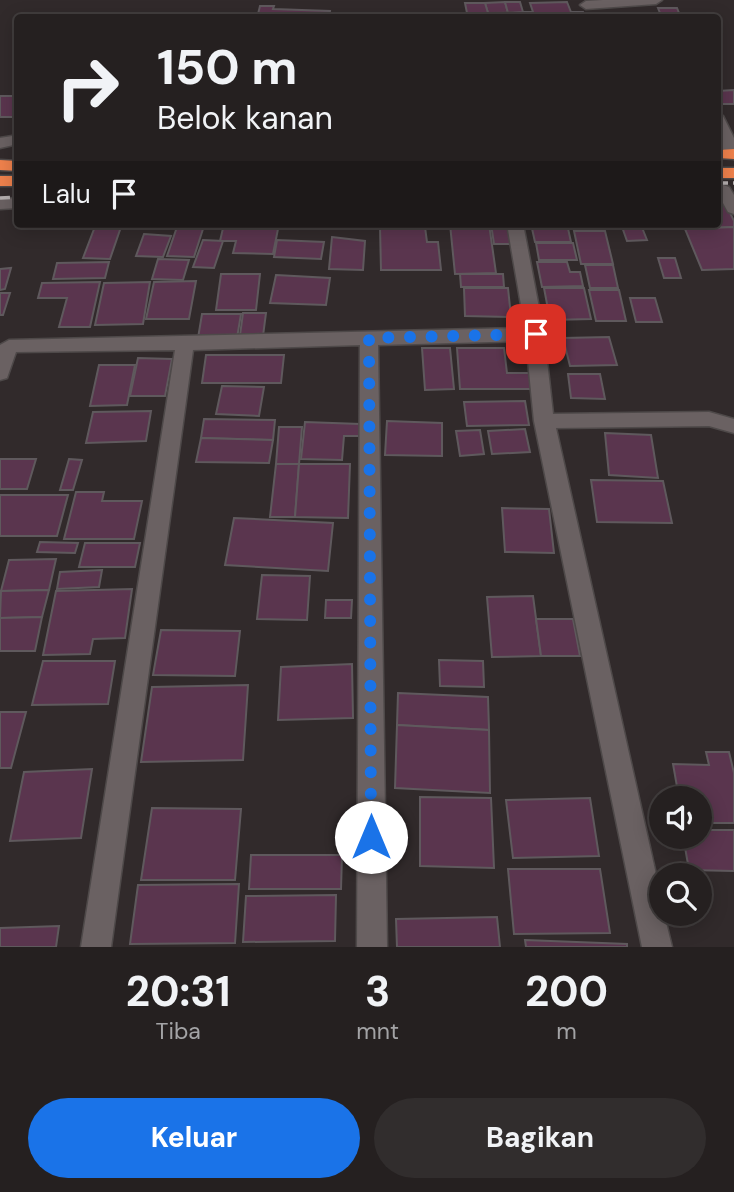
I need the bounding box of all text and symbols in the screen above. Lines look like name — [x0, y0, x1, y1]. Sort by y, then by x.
text: 150 m — [157, 35, 297, 99]
icon: right — [42, 42, 133, 133]
text: Belok kanan — [157, 97, 333, 139]
icon: arrive — [105, 175, 143, 213]
text: Lalu — [42, 177, 91, 211]
pin — [506, 304, 566, 364]
icon: arrive — [517, 315, 555, 353]
map controls — [649, 786, 712, 926]
button: sound — [649, 786, 712, 849]
position arrow — [334, 800, 408, 874]
button: search — [649, 863, 712, 926]
text: 20:31 — [126, 964, 230, 1019]
text: 3 — [365, 964, 390, 1019]
text: 200 — [525, 964, 608, 1019]
text: Tiba — [156, 1016, 201, 1046]
text: mnt — [356, 1016, 399, 1046]
text: m — [556, 1016, 577, 1046]
button: Keluar — [28, 1098, 360, 1178]
button: Bagikan — [374, 1098, 706, 1178]

